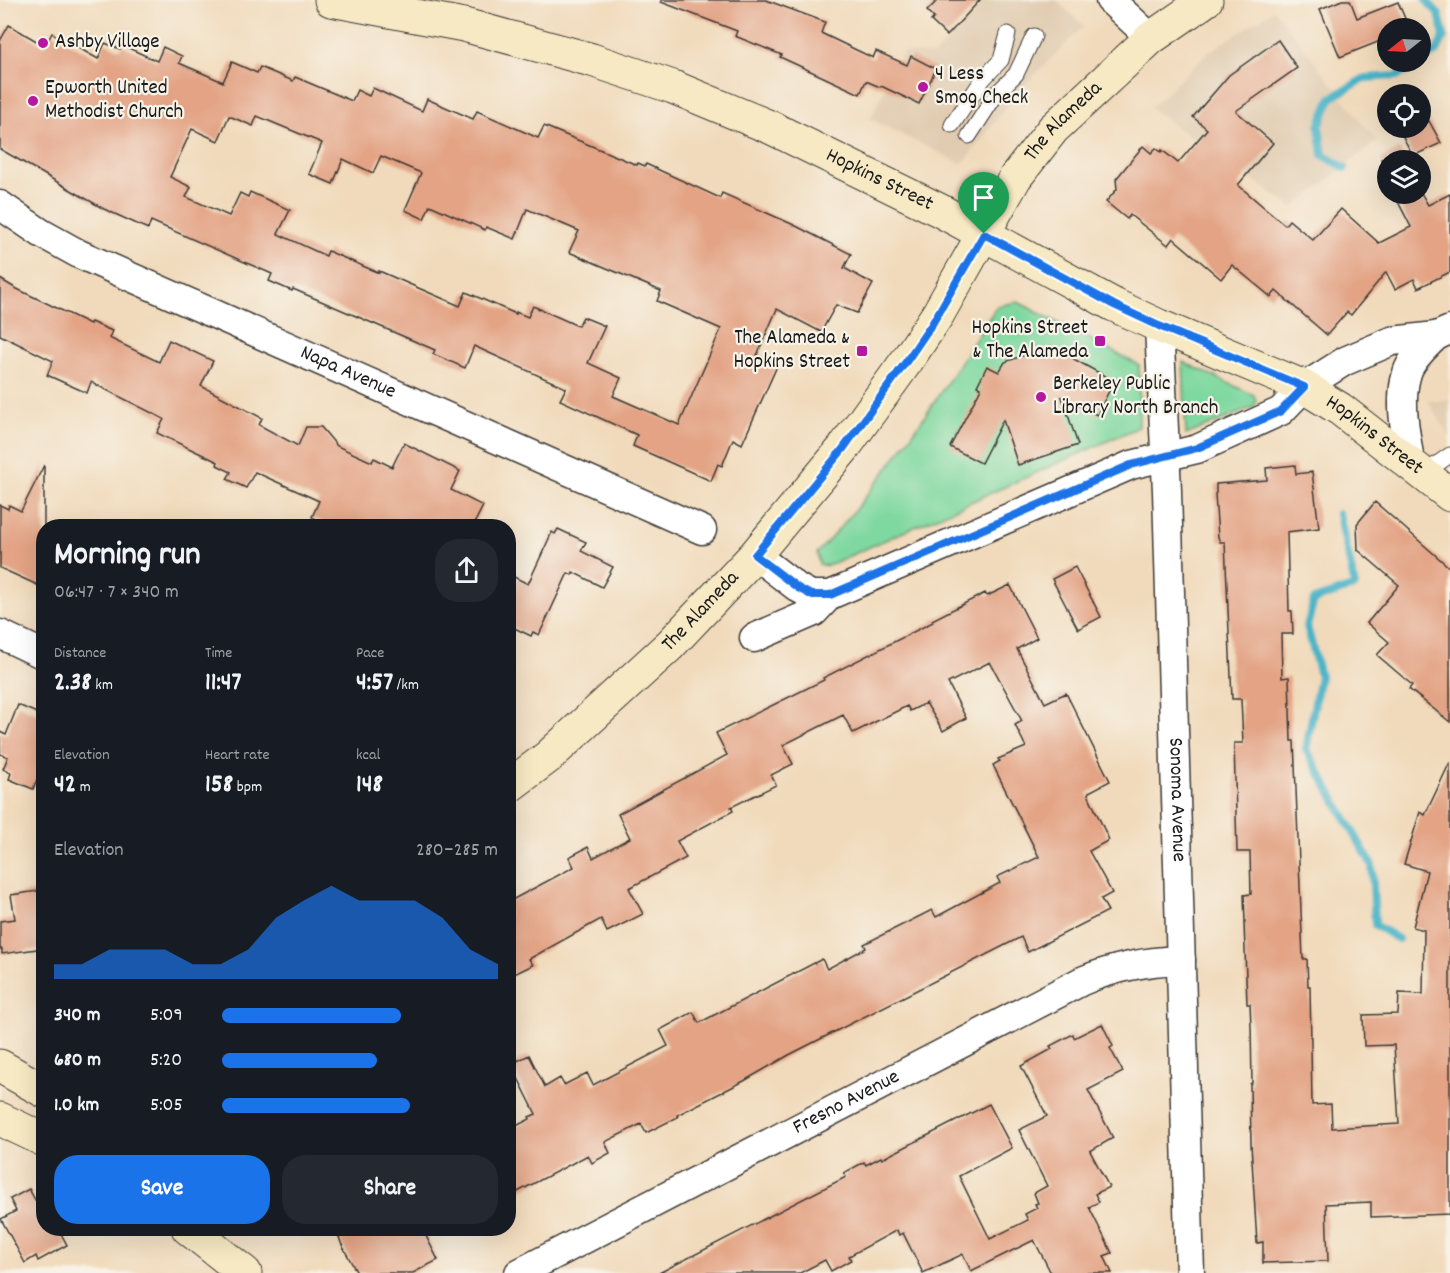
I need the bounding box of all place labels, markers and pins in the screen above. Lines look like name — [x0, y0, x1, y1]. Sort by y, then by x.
place label: Ashby Village — [55, 28, 160, 58]
marker: Ashby Village — [36, 36, 50, 50]
place label: 4 Less Smog Check — [935, 60, 1028, 114]
place label: Epworth United Methodist Church — [45, 74, 183, 128]
marker: 4 Less Smog Check — [916, 80, 930, 94]
marker: Epworth United Methodist Church — [26, 94, 40, 108]
pin — [958, 172, 1009, 234]
place label: Hopkins Street & The Alameda — [971, 314, 1089, 368]
place label: The Alameda & Hopkins Street — [733, 324, 850, 378]
marker: Hopkins Street & The Alameda — [1093, 334, 1107, 348]
marker: The Alameda & Hopkins Street — [855, 344, 869, 358]
place label: Berkeley Public Library North Branch — [1053, 370, 1218, 424]
marker: Berkeley Public Library North Branch — [1034, 390, 1048, 404]

